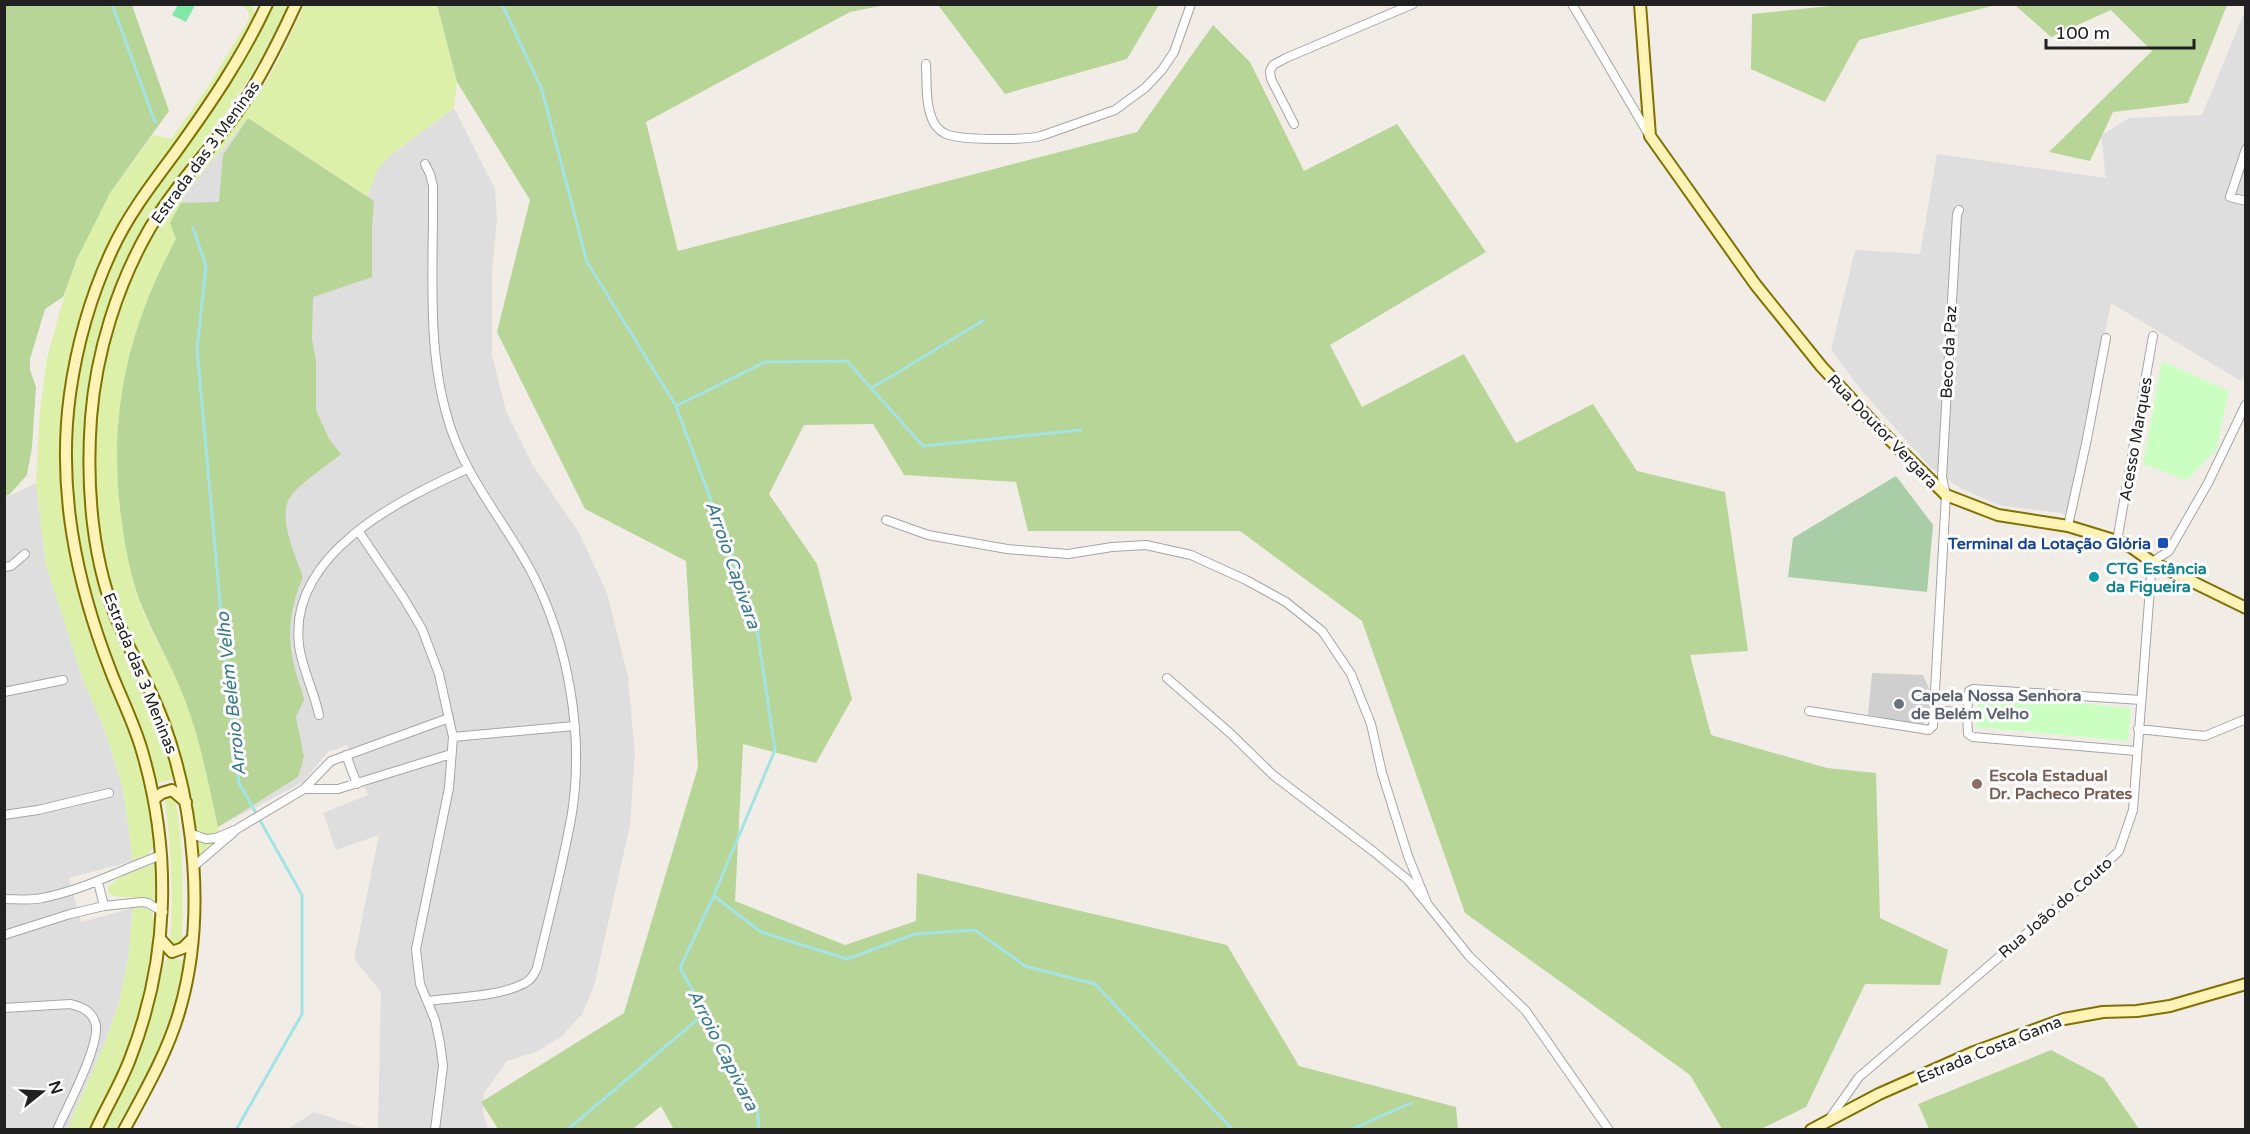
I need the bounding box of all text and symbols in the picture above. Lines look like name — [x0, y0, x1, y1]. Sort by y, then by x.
scale bar — [2046, 12, 2194, 50]
text: 100 m — [2055, 22, 2110, 44]
street label: Estrada das 3 Meninas — [147, 77, 264, 228]
street label: Beco da Paz — [1937, 305, 1961, 399]
street label: Rua Doutor Vergara — [1823, 370, 1942, 493]
street label: Acesso Marques — [2115, 376, 2157, 503]
water label: Arroio Capivara — [701, 499, 765, 632]
place label: Terminal da Lotação Glória — [1947, 534, 2151, 554]
marker: Terminal da Lotação Glória — [2156, 536, 2170, 550]
place label: CTG Estância da Figueira — [2106, 559, 2207, 597]
marker: CTG Estância da Figueira — [2087, 570, 2101, 584]
street label: Estrada das 3 Meninas — [99, 590, 182, 757]
water label: Arroio Belém Velho — [211, 610, 251, 777]
place label: Capela Nossa Senhora de Belém Velho — [1911, 686, 2082, 724]
marker: Capela Nossa Senhora de Belém Velho — [1892, 697, 1906, 711]
place label: Escola Estadual Dr. Pacheco Prates — [1989, 766, 2132, 804]
marker: Escola Estadual Dr. Pacheco Prates — [1970, 777, 1984, 791]
street label: Rua João do Couto — [1995, 853, 2117, 963]
water label: Arroio Capivara — [683, 986, 763, 1115]
street label: Estrada Costa Gama — [1914, 1012, 2065, 1088]
north arrow — [12, 1062, 72, 1122]
text: N — [44, 1078, 67, 1097]

